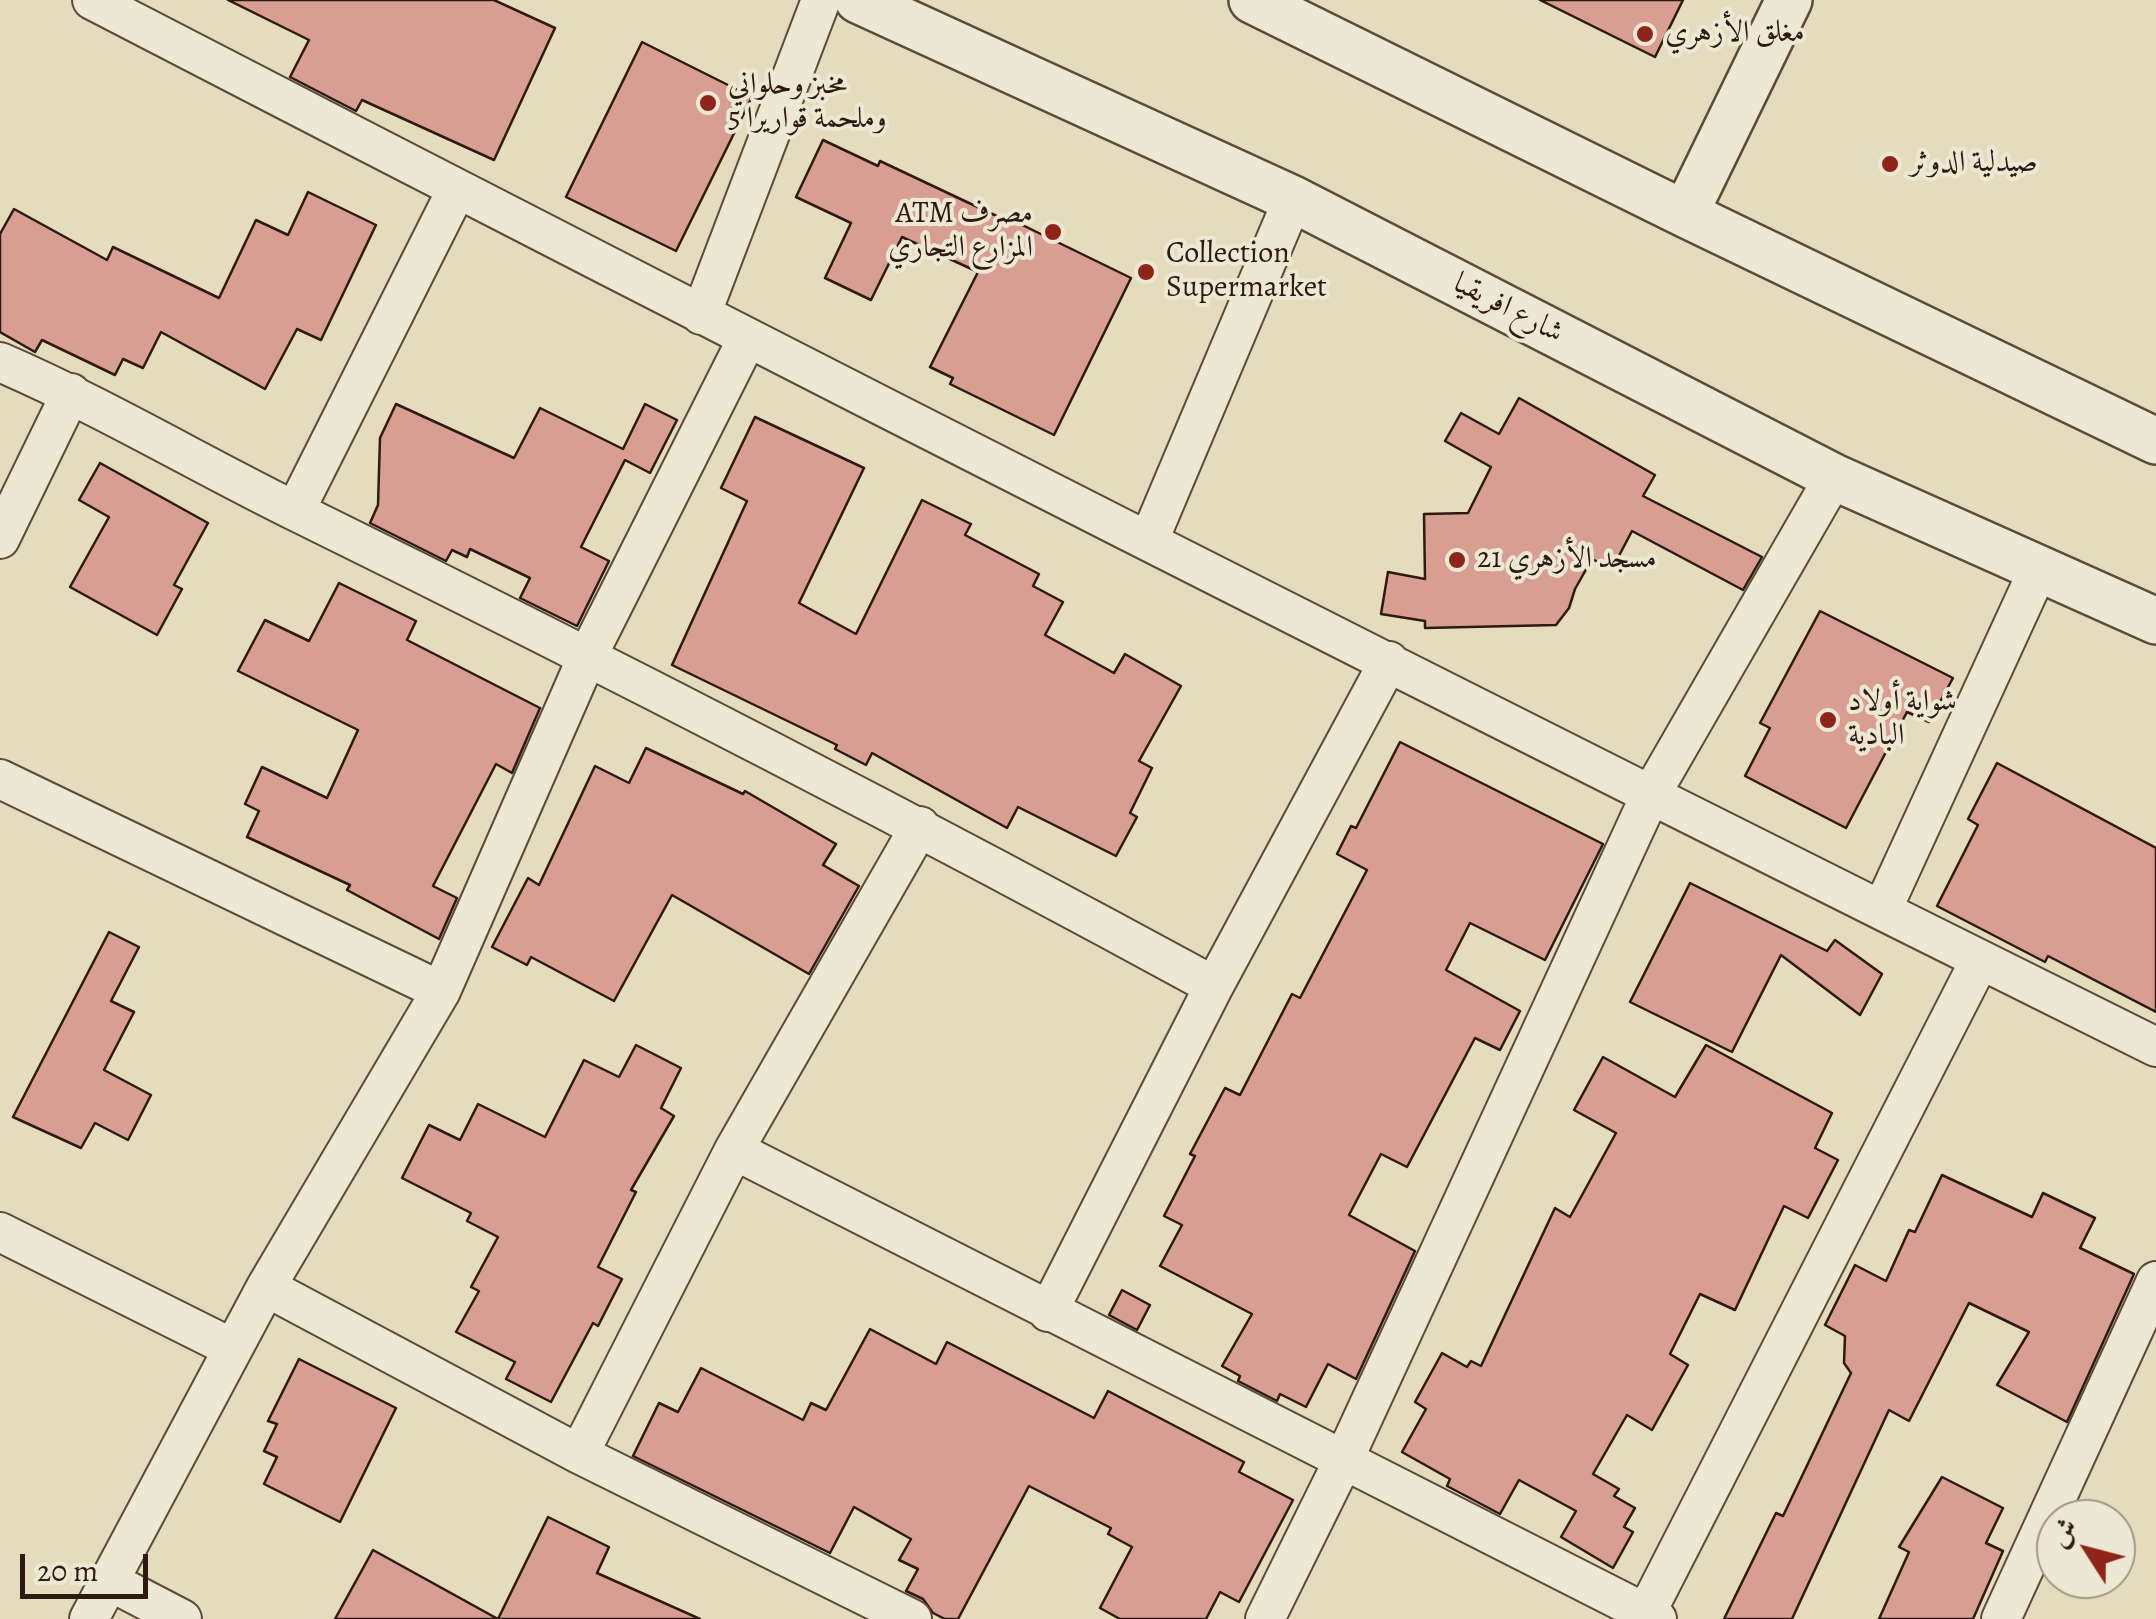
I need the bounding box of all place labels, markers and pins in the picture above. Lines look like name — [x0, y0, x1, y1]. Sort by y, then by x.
place label: مغلق الأزهري — [1665, 16, 1805, 52]
marker: مغلق الأزهري — [1634, 23, 1656, 45]
place label: مخبز وحلواني وملحمة قواريرا 5 — [728, 68, 887, 138]
marker: مخبز وحلواني وملحمة قواريرا 5 — [697, 92, 719, 114]
place label: صيدلية الدوثر — [1910, 146, 2038, 182]
marker: صيدلية الدوثر — [1879, 153, 1901, 175]
place label: ATM مصرف المزارع التجاري — [888, 197, 1033, 268]
marker: ATM مصرف المزارع التجاري — [1042, 221, 1064, 243]
place label: Collection Supermarket — [1166, 237, 1327, 308]
marker: Collection Supermarket — [1135, 261, 1157, 283]
place label: مسجد الأزهري 21 — [1477, 542, 1657, 578]
marker: مسجد الأزهري 21 — [1446, 549, 1468, 571]
place label: شواية أولاد البادية — [1848, 685, 1957, 756]
marker: شواية أولاد البادية — [1817, 709, 1839, 731]

